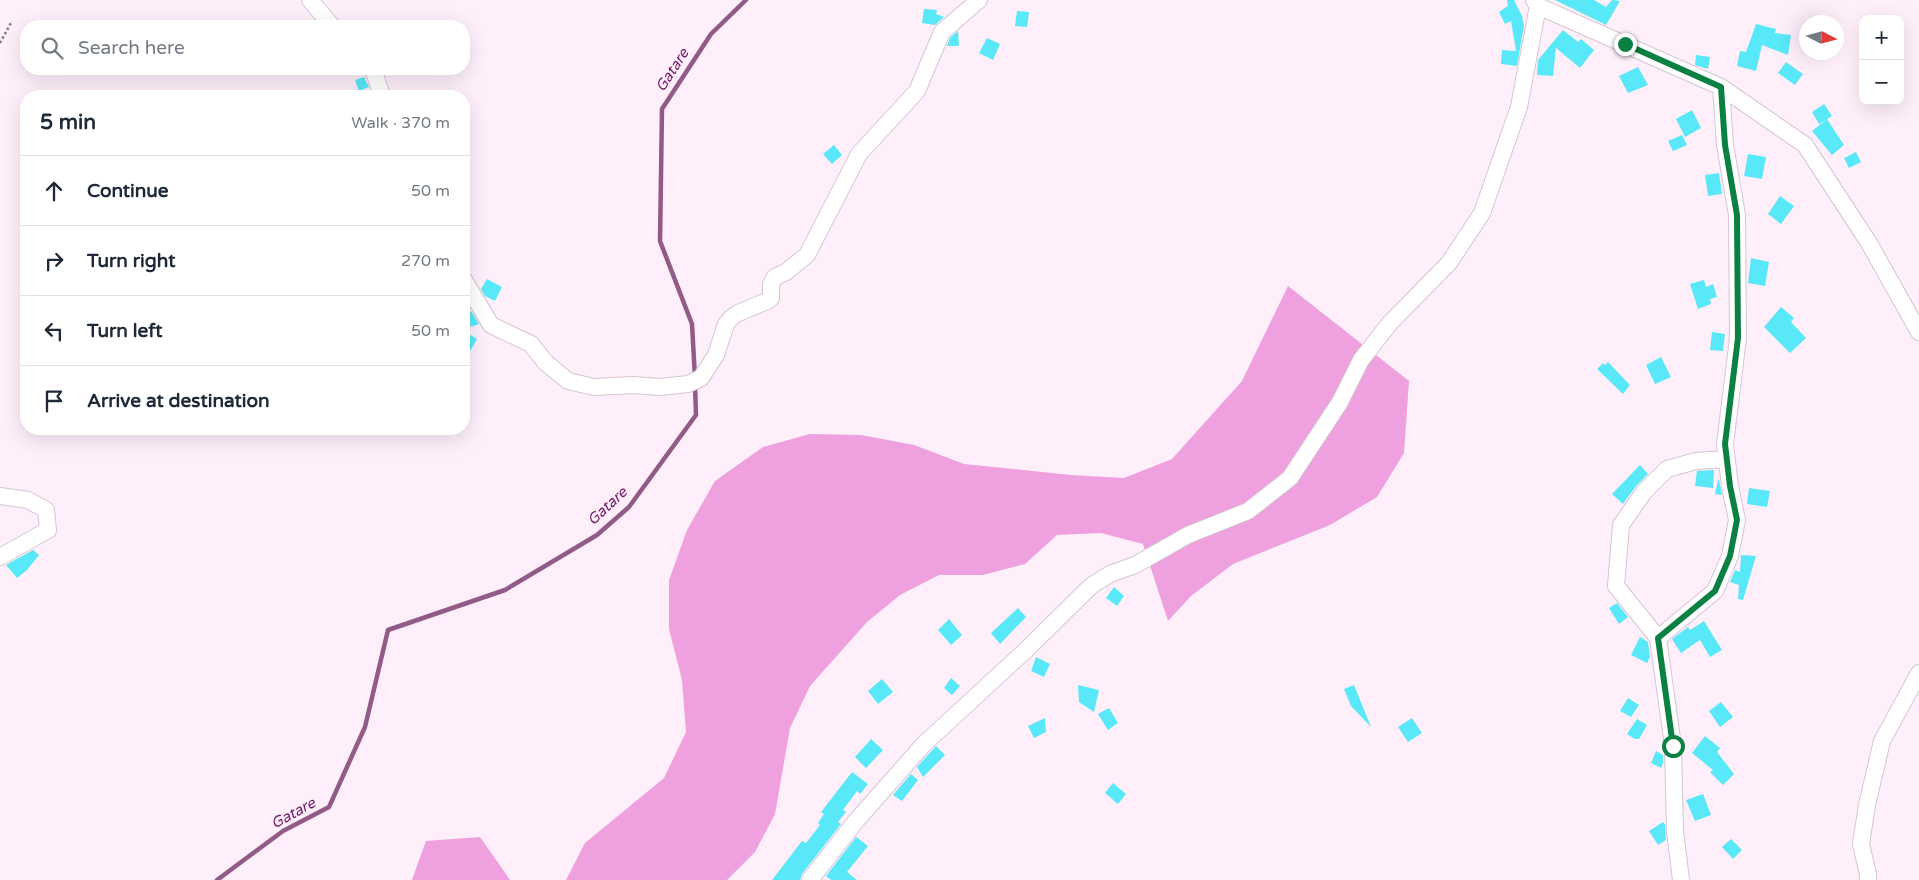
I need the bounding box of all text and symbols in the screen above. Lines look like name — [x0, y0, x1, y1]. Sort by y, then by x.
north arrow — [1799, 15, 1844, 60]
map controls — [1859, 15, 1904, 105]
button: + — [1859, 15, 1904, 60]
search box — [20, 20, 470, 75]
route end — [1614, 33, 1637, 56]
icon: search — [38, 34, 66, 62]
text: Search here — [78, 37, 185, 59]
water label: Gatare — [651, 44, 693, 95]
button: − — [1859, 60, 1904, 105]
text: 5 min — [40, 110, 96, 135]
text: Walk · 370 m — [351, 113, 450, 133]
icon: ahead — [40, 177, 68, 205]
text: Continue — [87, 180, 169, 202]
text: 50 m — [411, 181, 450, 201]
icon: right — [40, 247, 68, 275]
text: Turn right — [87, 250, 175, 272]
text: 270 m — [401, 251, 450, 271]
icon: left — [40, 317, 68, 345]
text: Turn left — [87, 320, 163, 342]
text: 50 m — [411, 321, 450, 341]
icon: arrive — [40, 387, 68, 415]
text: Arrive at destination — [87, 390, 270, 412]
water label: Gatare — [583, 482, 632, 529]
route start — [1662, 735, 1685, 758]
water label: Gatare — [268, 793, 320, 832]

